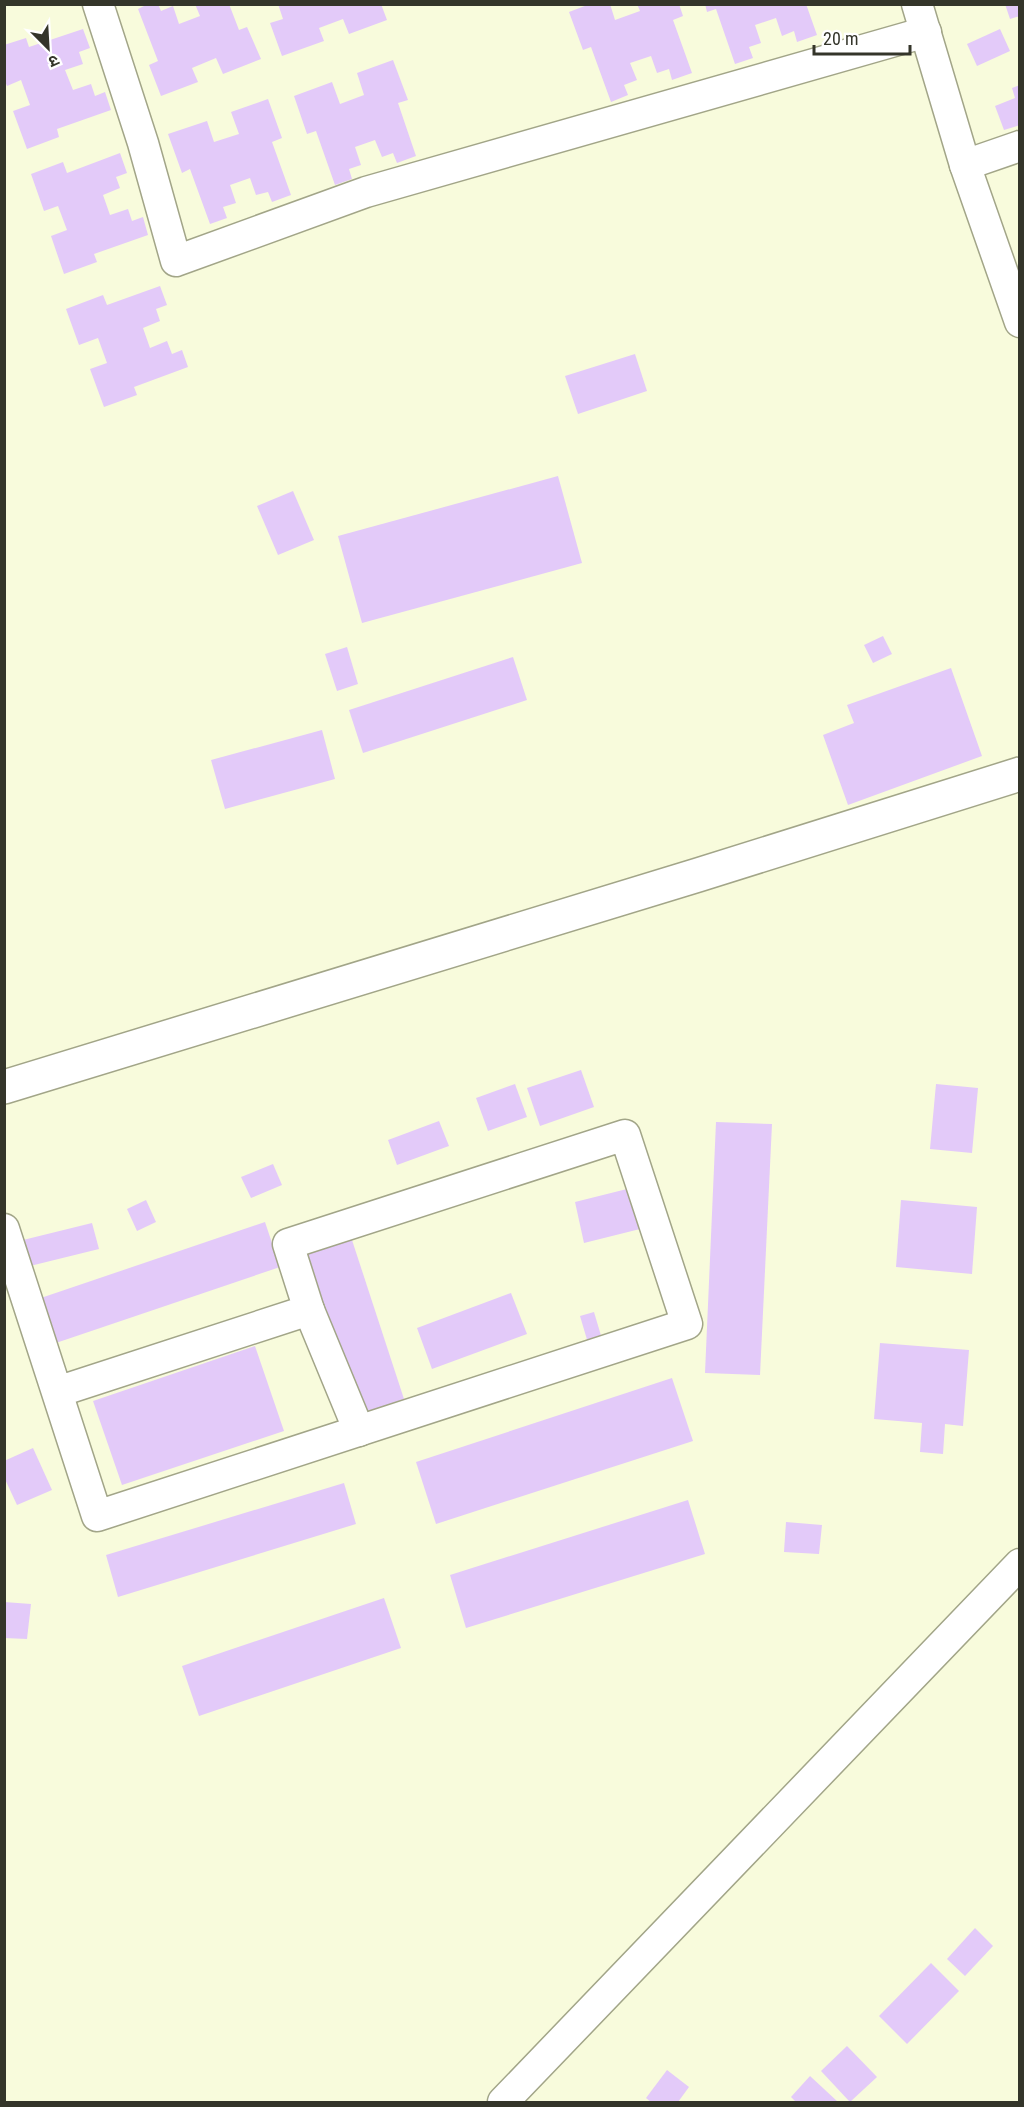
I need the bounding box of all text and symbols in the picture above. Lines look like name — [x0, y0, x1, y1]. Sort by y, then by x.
north arrow — [18, 18, 78, 78]
scale bar — [814, 18, 910, 56]
text: 20 m — [823, 28, 858, 49]
text: उ — [45, 51, 62, 72]

